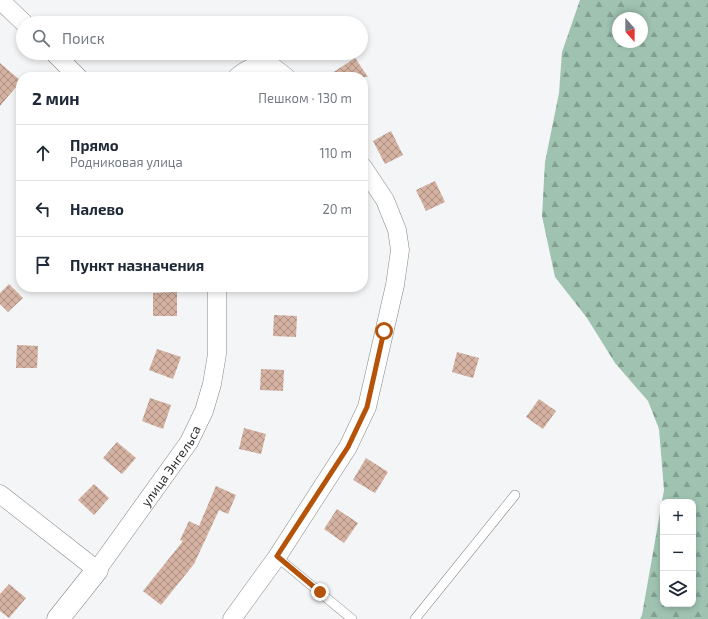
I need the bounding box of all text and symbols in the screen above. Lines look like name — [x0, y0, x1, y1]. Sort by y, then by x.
north arrow — [612, 12, 648, 48]
search box — [16, 16, 368, 60]
icon: search — [30, 27, 52, 49]
text: Поиск — [62, 29, 105, 47]
text: 2 мин — [32, 88, 80, 108]
text: Пешком · 130 m — [258, 90, 352, 106]
text: Прямо — [70, 136, 119, 154]
icon: ahead — [32, 142, 54, 164]
text: 110 m — [320, 145, 352, 161]
text: Родниковая улица — [70, 154, 183, 170]
icon: left — [32, 198, 54, 220]
text: Налево — [70, 200, 124, 218]
text: 20 m — [323, 201, 352, 217]
icon: arrive — [32, 254, 54, 276]
text: Пункт назначения — [70, 256, 204, 274]
route start — [375, 322, 393, 340]
street label: улица Энгельса — [137, 423, 204, 509]
map controls — [660, 499, 696, 607]
button: + — [660, 499, 696, 535]
button: − — [660, 535, 696, 571]
button: layers — [660, 571, 696, 607]
route end — [311, 583, 329, 601]

